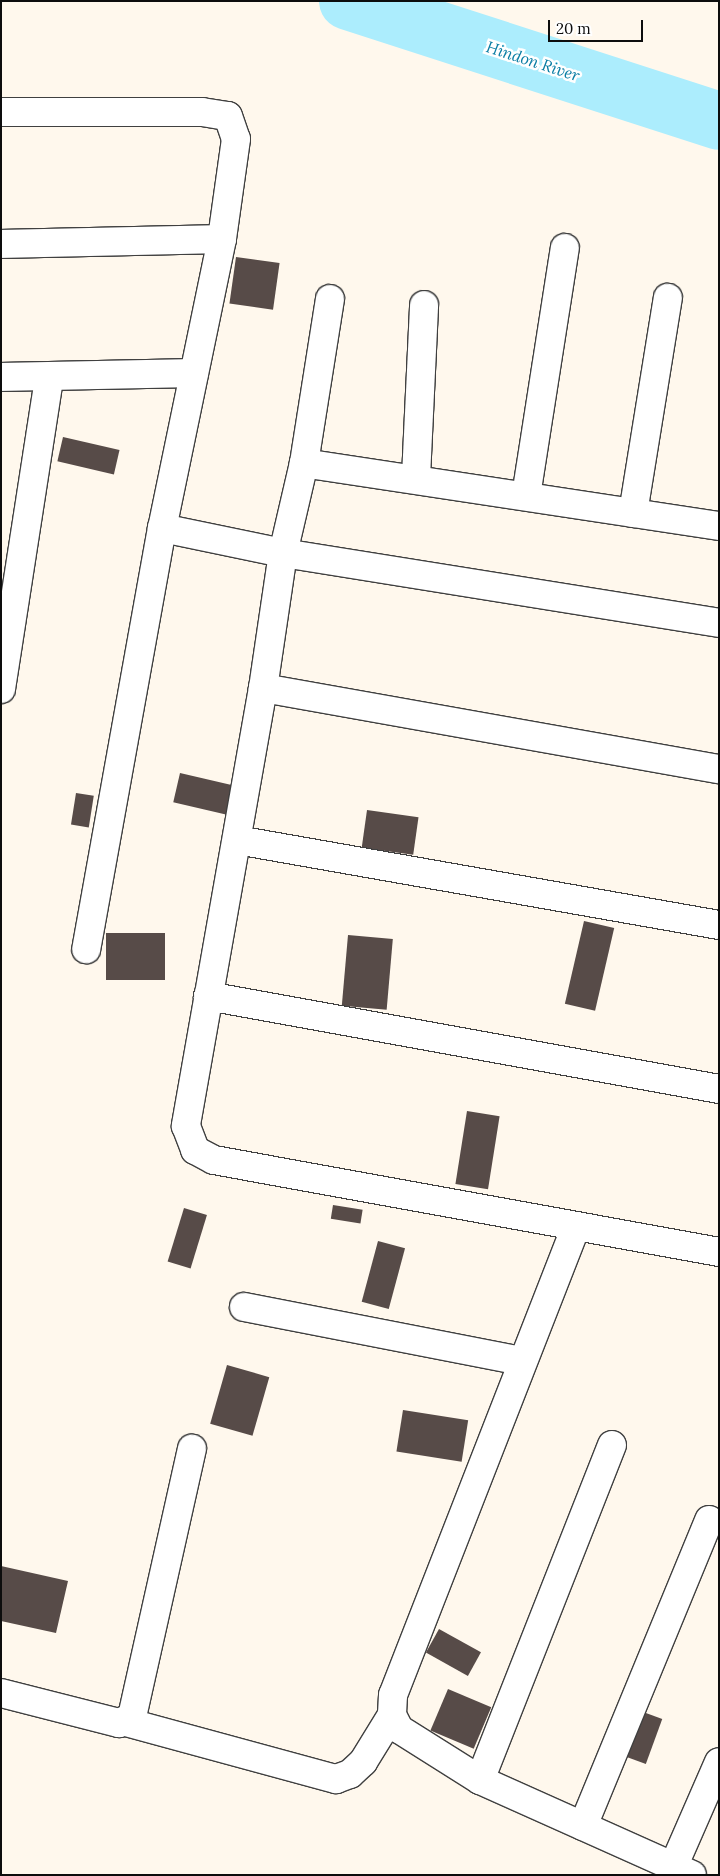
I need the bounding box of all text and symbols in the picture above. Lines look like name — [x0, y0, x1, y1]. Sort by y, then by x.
scale bar — [550, 10, 645, 42]
text: 20 m — [556, 19, 591, 38]
water label: Hindon River — [484, 37, 582, 85]

